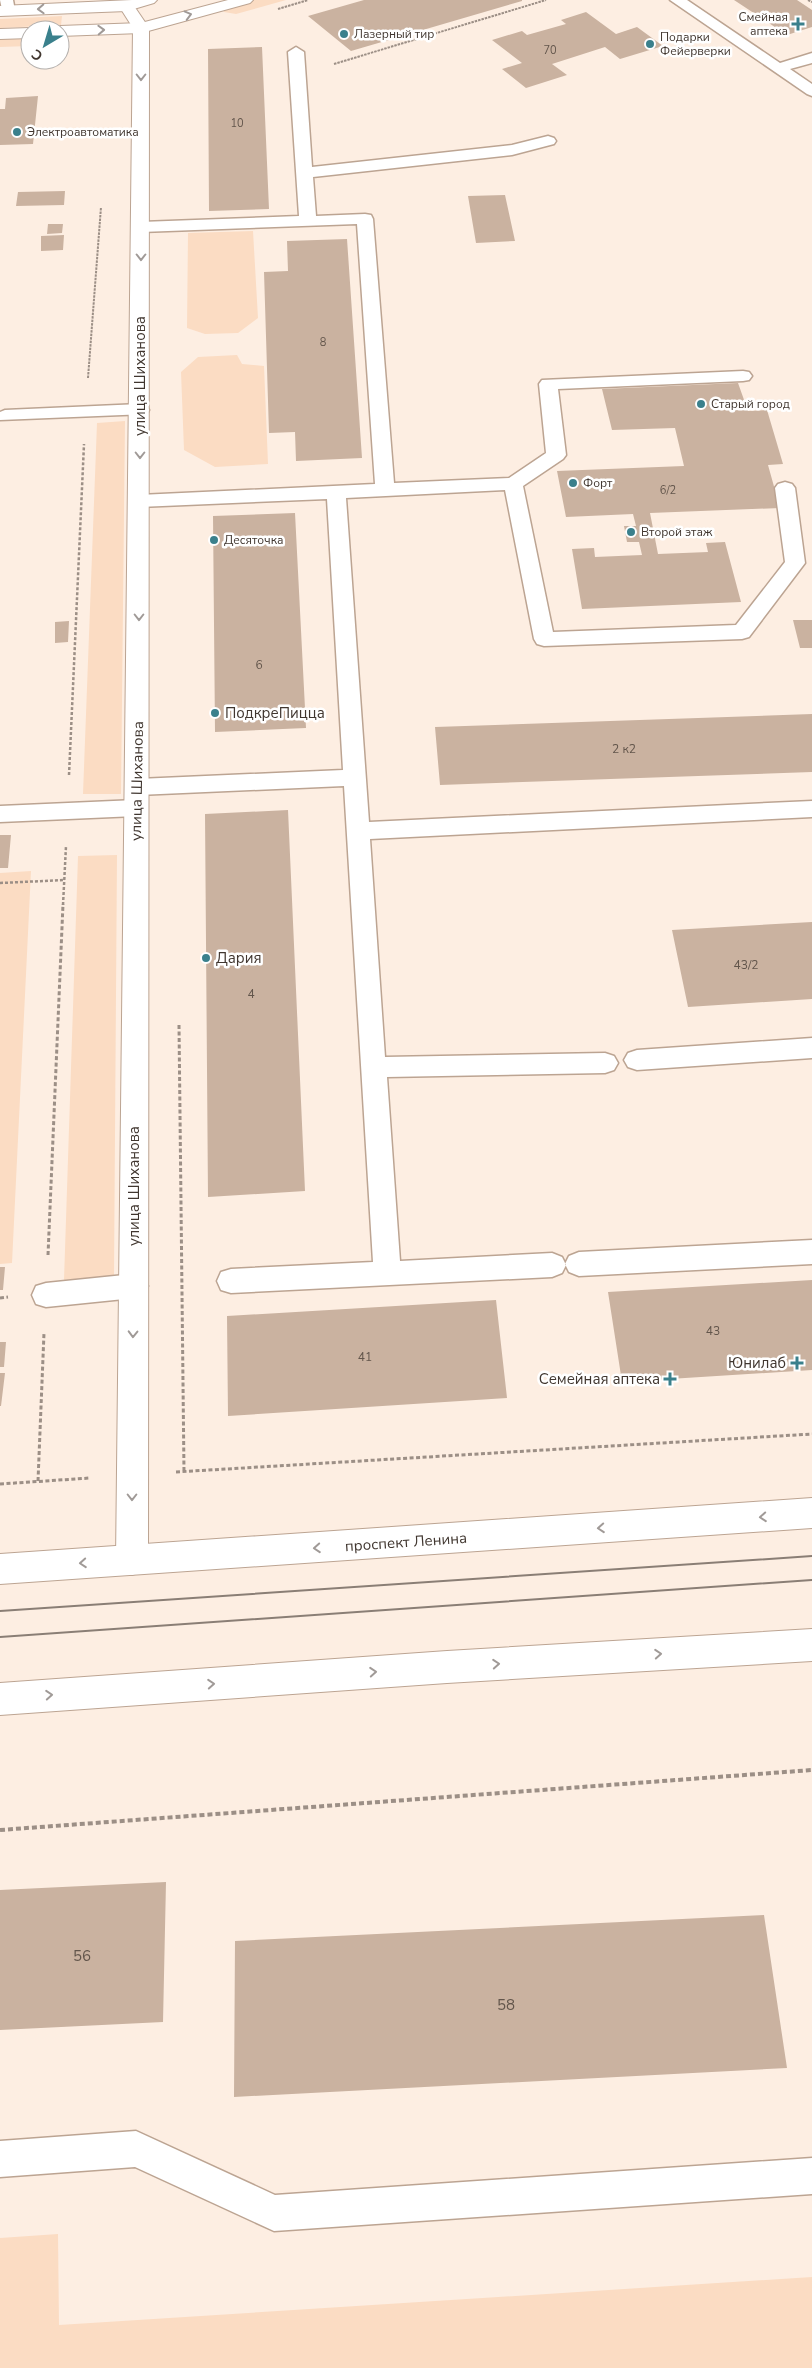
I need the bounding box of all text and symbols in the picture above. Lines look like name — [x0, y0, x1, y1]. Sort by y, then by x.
one-way arrow — [37, 4, 45, 15]
place label: Смейная аптека — [739, 9, 788, 39]
one-way arrow — [184, 11, 192, 21]
marker: Смейная аптека — [792, 18, 804, 30]
north arrow — [20, 20, 70, 70]
one-way arrow — [97, 25, 105, 35]
place label: Лазерный тир — [354, 26, 434, 42]
marker: Лазерный тир — [338, 28, 350, 40]
place label: Подарки Фейерверки — [660, 29, 731, 59]
marker: Подарки Фейерверки — [644, 38, 656, 50]
house number: 70 — [543, 43, 557, 58]
text: С — [27, 44, 47, 65]
one-way arrow — [136, 74, 146, 81]
house number: 10 — [230, 116, 244, 131]
place label: Электроавтоматика — [27, 124, 139, 140]
marker: Электроавтоматика — [11, 126, 23, 138]
one-way arrow — [136, 254, 146, 261]
street label: улица Шиханова — [130, 316, 150, 436]
house number: 8 — [320, 335, 327, 350]
place label: Старый город — [711, 396, 790, 412]
marker: Старый город — [695, 398, 707, 410]
one-way arrow — [135, 451, 145, 459]
place label: Форт — [583, 475, 613, 491]
marker: Форт — [567, 477, 579, 489]
house number: 6/2 — [660, 483, 676, 498]
place label: Второй этаж — [641, 524, 713, 540]
marker: Второй этаж — [625, 526, 637, 538]
place label: Десяточка — [224, 532, 284, 548]
marker: Десяточка — [208, 534, 220, 546]
one-way arrow — [134, 614, 144, 621]
house number: 6 — [255, 657, 263, 673]
place label: ПодкреПицца — [225, 703, 325, 723]
marker: ПодкреПицца — [209, 707, 221, 719]
street label: улица Шиханова — [126, 721, 148, 841]
house number: 2 к2 — [612, 741, 636, 757]
place label: Дария — [216, 948, 262, 968]
marker: Дария — [200, 952, 212, 964]
house number: 43/2 — [734, 957, 759, 973]
house number: 4 — [247, 986, 255, 1002]
street label: улица Шиханова — [124, 1126, 144, 1246]
house number: 43 — [706, 1323, 720, 1339]
one-way arrow — [128, 1331, 138, 1339]
house number: 41 — [358, 1349, 372, 1365]
place label: Юнилаб — [728, 1353, 786, 1373]
marker: Юнилаб — [790, 1356, 804, 1370]
place label: Семейная аптека — [539, 1369, 660, 1389]
marker: Семейная аптека — [664, 1373, 676, 1385]
one-way arrow — [127, 1494, 137, 1501]
one-way arrow — [759, 1511, 767, 1522]
one-way arrow — [597, 1522, 605, 1533]
street label: проспект Ленина — [344, 1528, 468, 1556]
one-way arrow — [313, 1542, 321, 1553]
one-way arrow — [79, 1557, 87, 1568]
one-way arrow — [654, 1649, 662, 1660]
one-way arrow — [492, 1659, 500, 1670]
one-way arrow — [369, 1667, 377, 1678]
one-way arrow — [207, 1678, 215, 1689]
one-way arrow — [45, 1690, 53, 1701]
house number: 56 — [73, 1946, 91, 1966]
house number: 58 — [497, 1995, 515, 2015]

